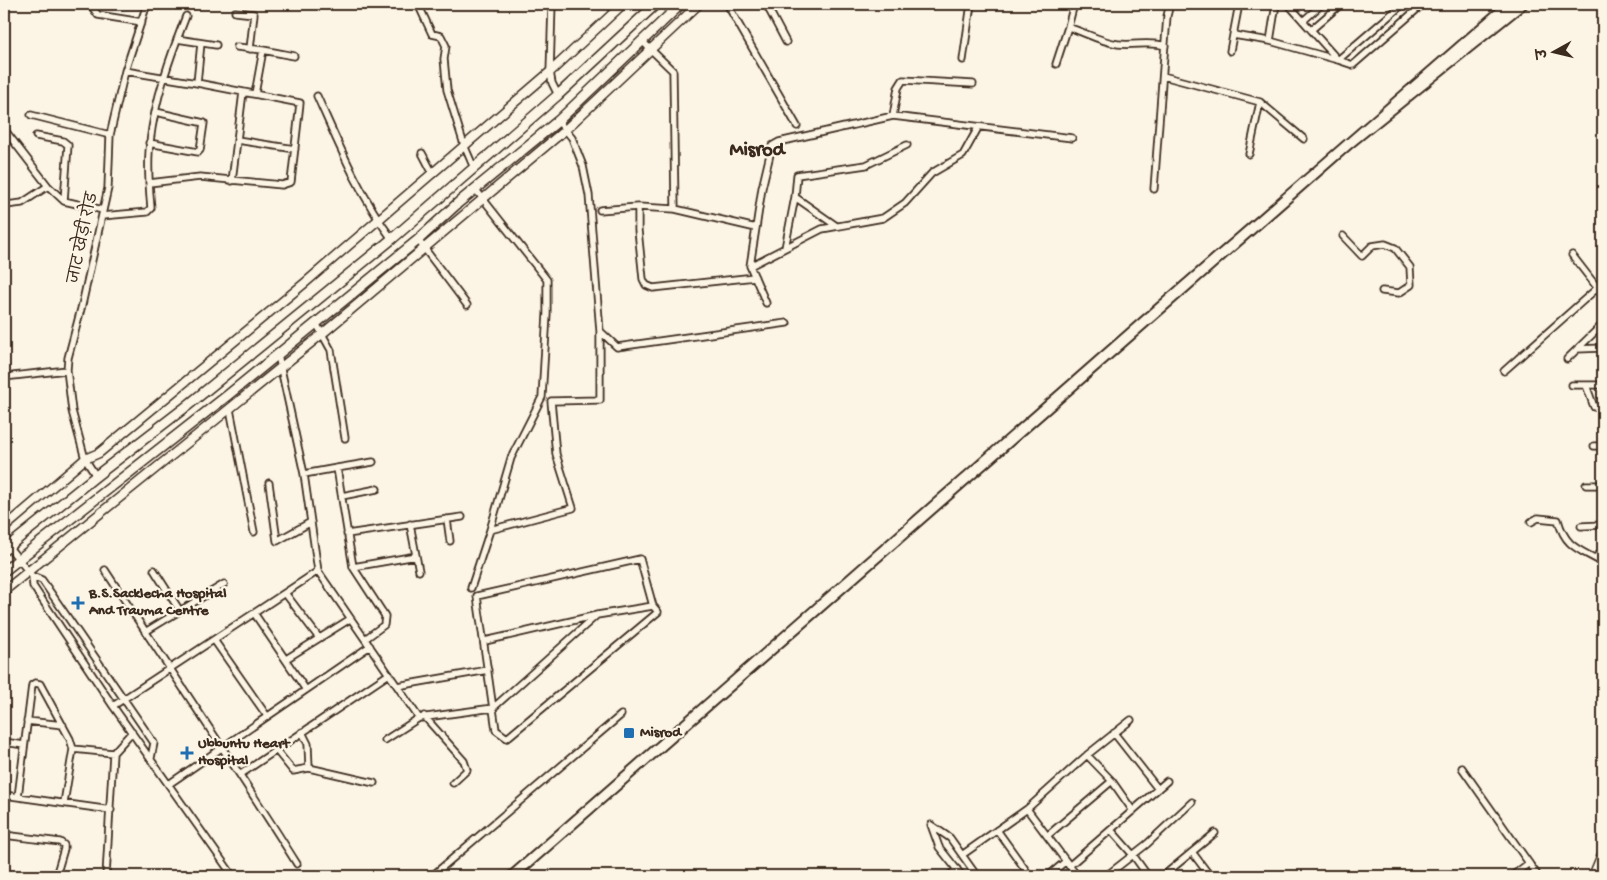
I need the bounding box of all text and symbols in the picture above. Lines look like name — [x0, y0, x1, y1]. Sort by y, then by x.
north arrow — [1530, 28, 1580, 78]
text: उ — [1534, 46, 1553, 61]
district label: Misrod — [730, 140, 787, 163]
street label: जाट खेड़ी रोड — [59, 189, 103, 286]
place label: B.S.Sacklecha Hospital And Trauma Centre — [88, 585, 227, 620]
marker: B.S.Sacklecha Hospital And Trauma Centre — [71, 596, 85, 610]
place label: Misrod — [640, 724, 683, 742]
marker: Misrod — [622, 726, 636, 740]
place label: Ubbuntu Heart Hospital — [198, 735, 291, 770]
marker: Ubbuntu Heart Hospital — [180, 746, 194, 760]

